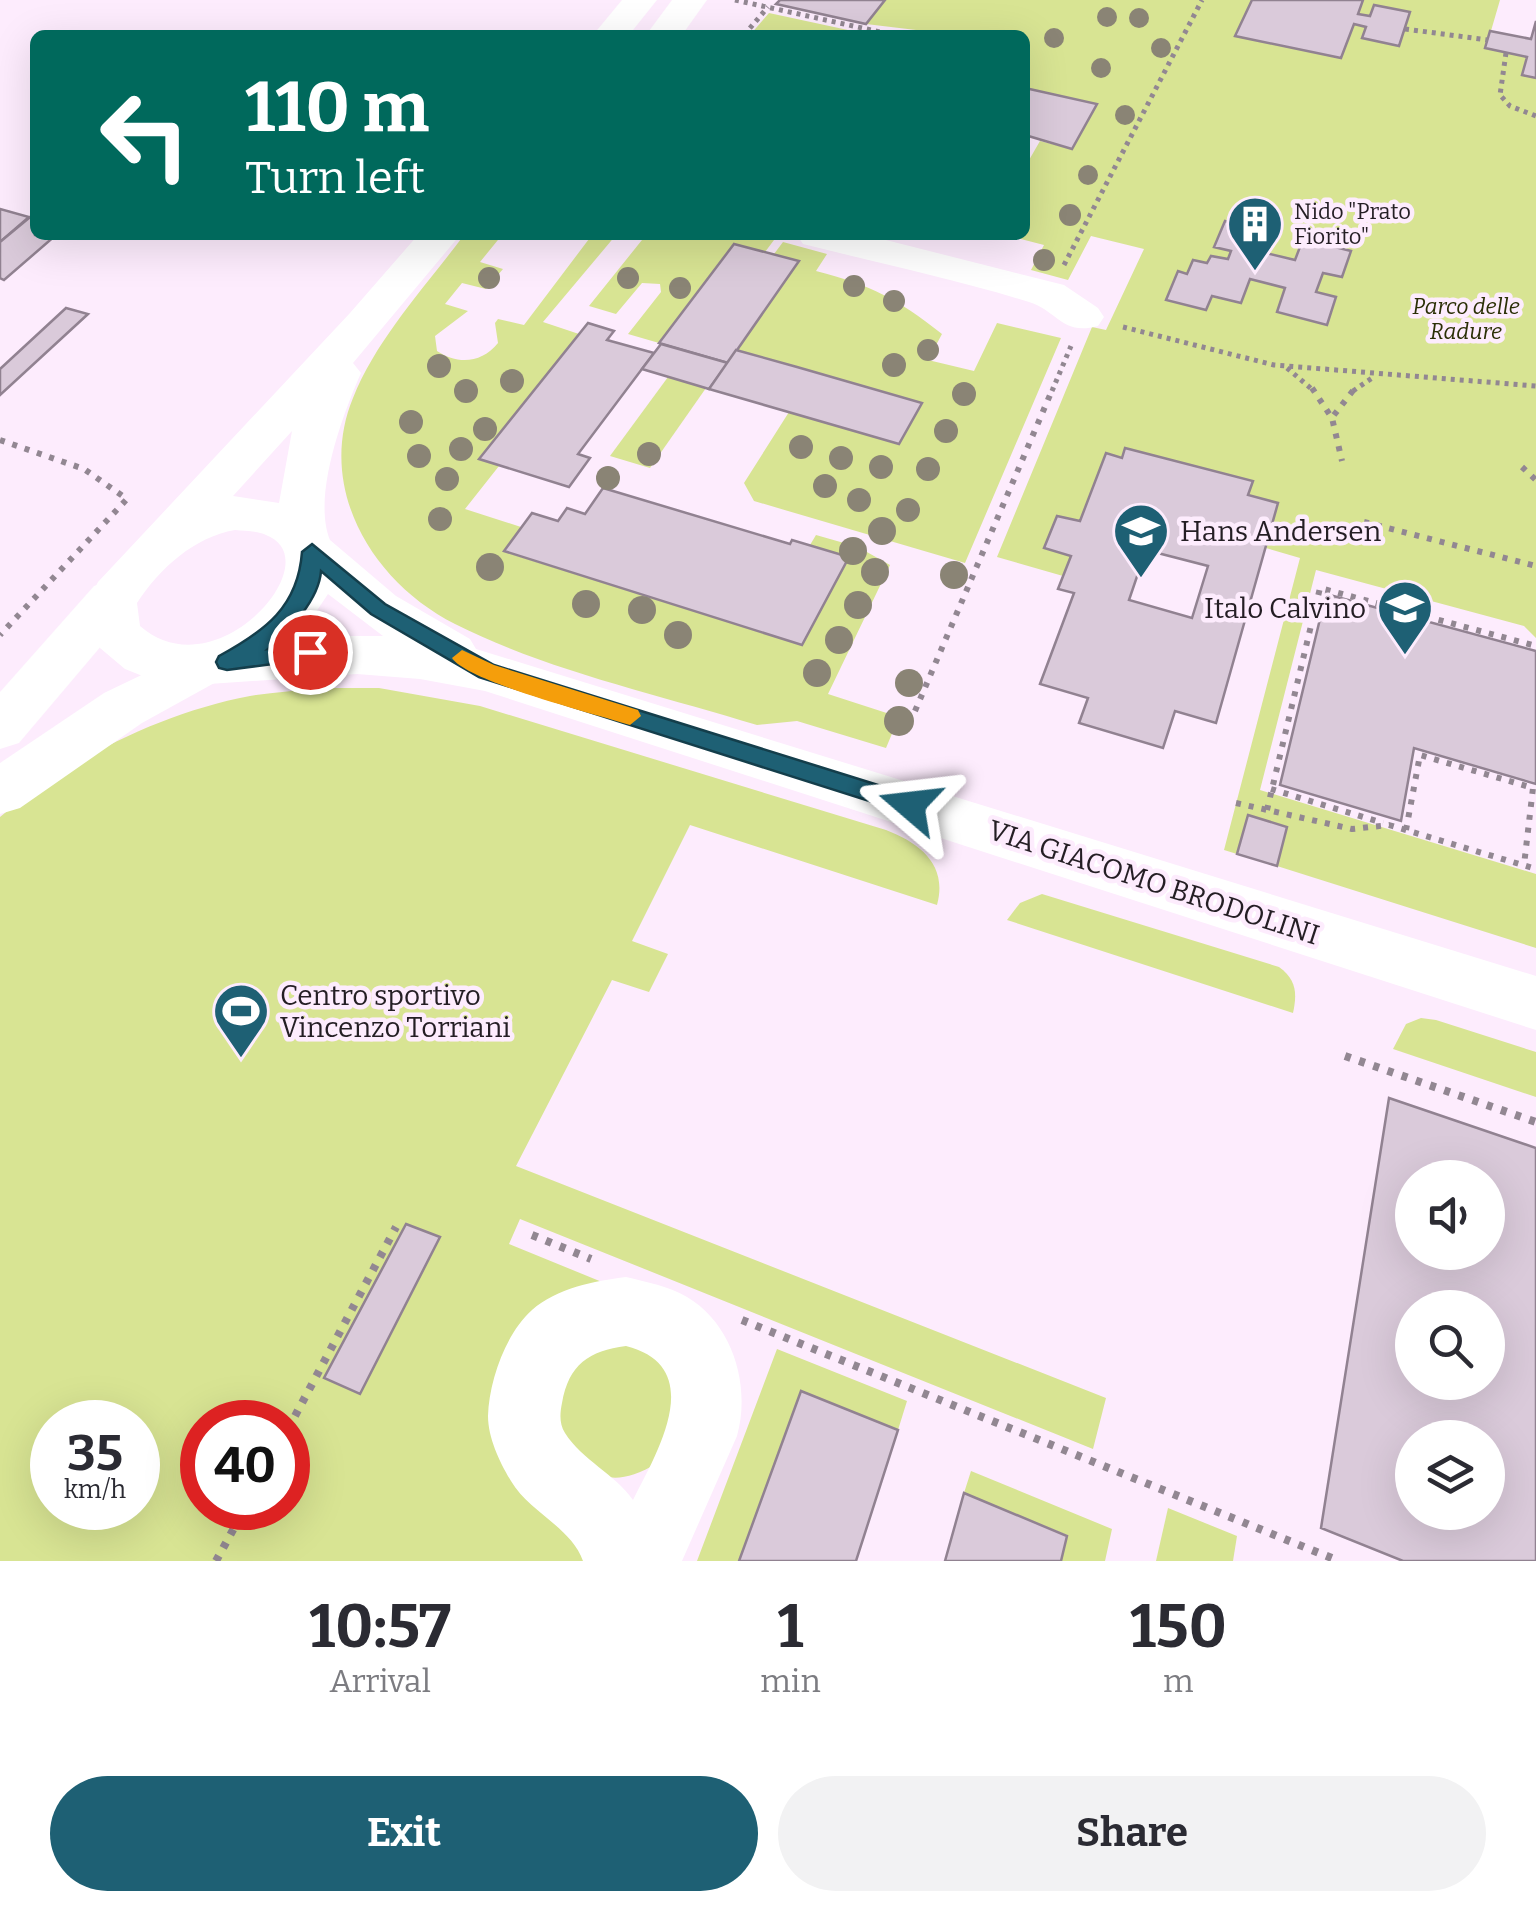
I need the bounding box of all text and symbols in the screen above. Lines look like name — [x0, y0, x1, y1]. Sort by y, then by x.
text: 110 m — [245, 66, 429, 150]
icon: left — [80, 70, 210, 200]
text: Turn left — [245, 151, 425, 205]
building icon: Nido "Prato Fiorito" — [1225, 194, 1285, 273]
place label: Nido "Prato Fiorito" — [1294, 198, 1411, 250]
park label: Parco delle Radure — [1412, 293, 1520, 345]
school or university icon: Hans Andersen — [1111, 501, 1171, 580]
place label: Hans Andersen — [1180, 515, 1381, 548]
school or university icon: Italo Calvino — [1375, 578, 1435, 657]
place label: Italo Calvino — [1204, 592, 1366, 625]
pin — [268, 610, 353, 695]
icon: arrive — [283, 625, 338, 680]
position arrow — [858, 753, 962, 857]
street label: VIA GIACOMO BRODOLINI — [984, 813, 1323, 952]
place label: Centro sportivo Vincenzo Torriani — [280, 979, 511, 1044]
sports icon: Centro sportivo Vincenzo Torriani — [211, 981, 271, 1060]
map controls — [1395, 1160, 1505, 1530]
button: sound — [1395, 1160, 1505, 1270]
button: search — [1395, 1290, 1505, 1400]
speed limit sign: 40 — [180, 1400, 310, 1530]
button: layers — [1395, 1420, 1505, 1530]
text: 35 — [67, 1423, 123, 1483]
text: km/h — [64, 1475, 126, 1505]
text: 10:57 — [309, 1591, 451, 1663]
text: 1 — [778, 1591, 803, 1663]
text: 150 — [1130, 1591, 1227, 1663]
text: Arrival — [329, 1662, 431, 1700]
text: min — [760, 1662, 821, 1700]
text: m — [1163, 1662, 1194, 1700]
button: Exit — [50, 1776, 758, 1891]
button: Share — [778, 1776, 1486, 1891]

